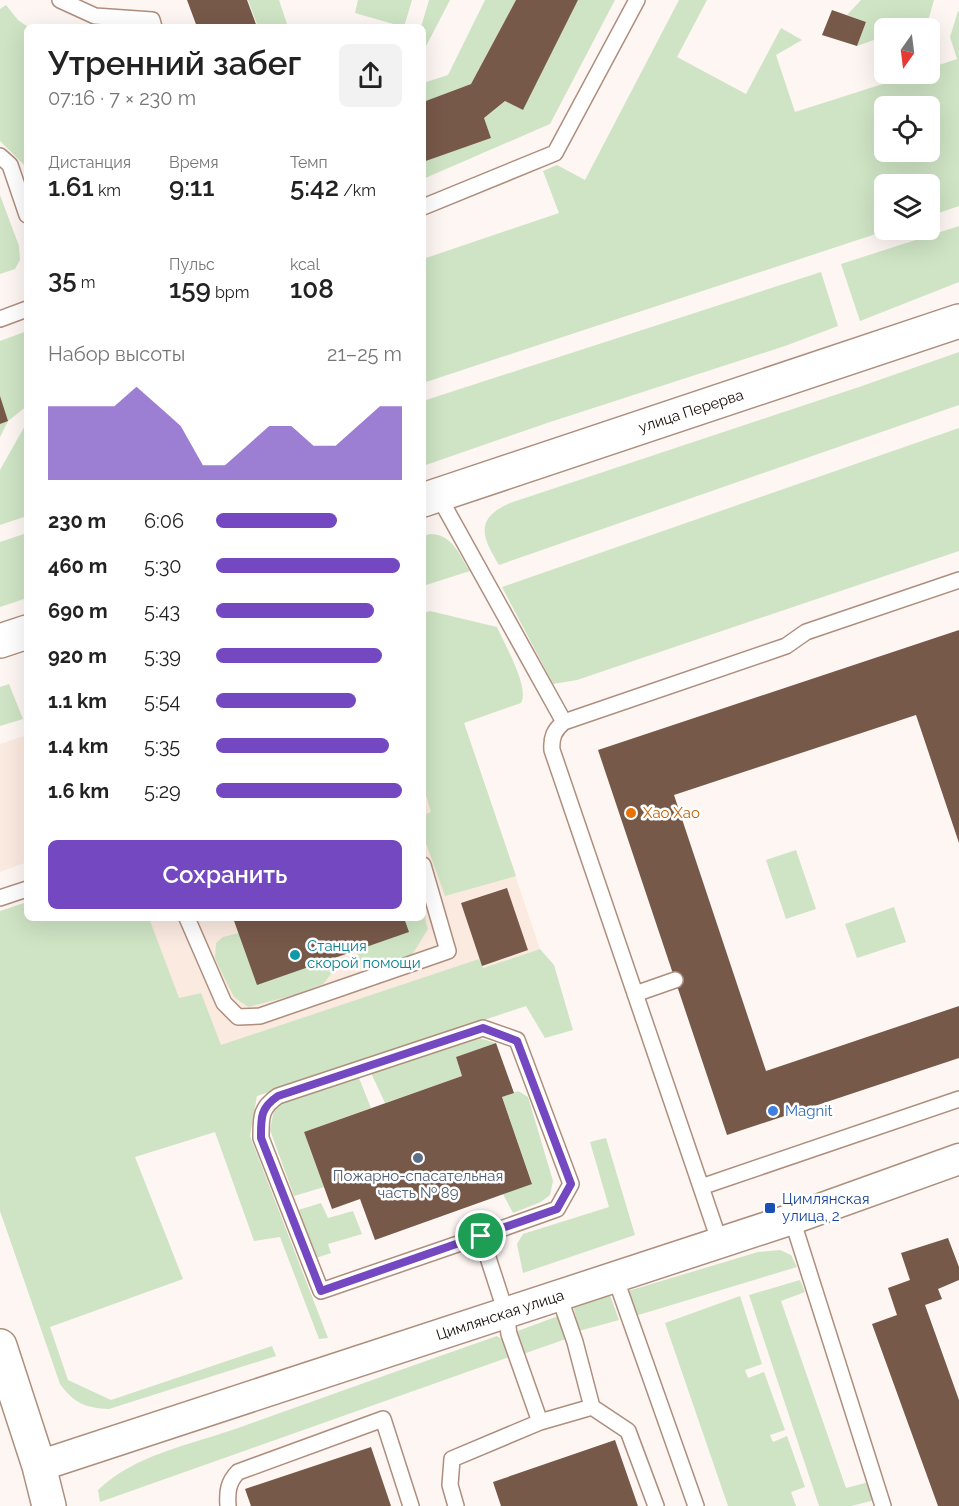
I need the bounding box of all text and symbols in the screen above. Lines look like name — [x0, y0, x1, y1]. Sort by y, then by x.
north arrow — [874, 18, 940, 84]
map controls — [874, 18, 940, 240]
text: Утренний забег — [48, 44, 301, 83]
button: share — [339, 44, 402, 107]
text: 07:16 · 7 × 230 m — [48, 86, 196, 110]
button: locate — [874, 96, 940, 162]
text: Дистанция — [48, 153, 131, 172]
text: Время — [169, 153, 218, 172]
text: Темп — [290, 153, 328, 172]
text: 1.61 — [48, 172, 94, 202]
text: 9:11 — [169, 172, 215, 202]
text: 5:42 — [290, 172, 339, 202]
button: layers — [874, 174, 940, 240]
text: km — [94, 181, 121, 200]
text: /km — [339, 181, 376, 200]
text: Пульс — [169, 255, 215, 274]
text: kcal — [290, 255, 320, 274]
text: 35 — [48, 264, 77, 294]
text: m — [77, 273, 95, 292]
text: 159 — [169, 274, 211, 304]
text: 108 — [290, 274, 334, 304]
text: bpm — [211, 283, 249, 302]
text: Набор высоты — [48, 342, 185, 366]
text: 21–25 m — [327, 342, 402, 366]
street label: улица Перерва — [636, 386, 746, 436]
text: 230 m — [48, 509, 106, 533]
text: 6:06 — [144, 509, 184, 533]
text: 460 m — [48, 554, 107, 578]
text: 5:30 — [144, 554, 182, 578]
text: 690 m — [48, 599, 108, 623]
text: 5:43 — [144, 599, 180, 623]
text: 920 m — [48, 644, 107, 668]
text: 5:39 — [144, 644, 181, 668]
text: 1.1 km — [48, 689, 107, 713]
text: 5:54 — [144, 689, 180, 713]
text: 1.4 km — [48, 734, 108, 758]
text: 5:35 — [144, 734, 180, 758]
text: 1.6 km — [48, 779, 109, 803]
text: 5:29 — [144, 779, 181, 803]
place label: Хао Хао — [643, 804, 700, 822]
marker: Хао Хао — [624, 806, 638, 820]
button: Сохранить — [48, 840, 402, 909]
place label: Станция скорой помощи — [307, 937, 421, 972]
marker: Станция скорой помощи — [288, 948, 302, 962]
place label: Magnit — [785, 1102, 833, 1120]
marker: Magnit — [766, 1104, 780, 1118]
marker: Пожарно-спасательная часть № 89 — [411, 1151, 425, 1165]
place label: Пожарно-спасательная часть № 89 — [333, 1167, 503, 1202]
place label: Цимлянская улица, 2 — [782, 1190, 869, 1225]
marker: Цимлянская улица, 2 — [763, 1201, 777, 1215]
pin — [455, 1210, 506, 1261]
icon: arrive — [464, 1219, 497, 1252]
street label: Цимлянская улица — [434, 1286, 566, 1344]

